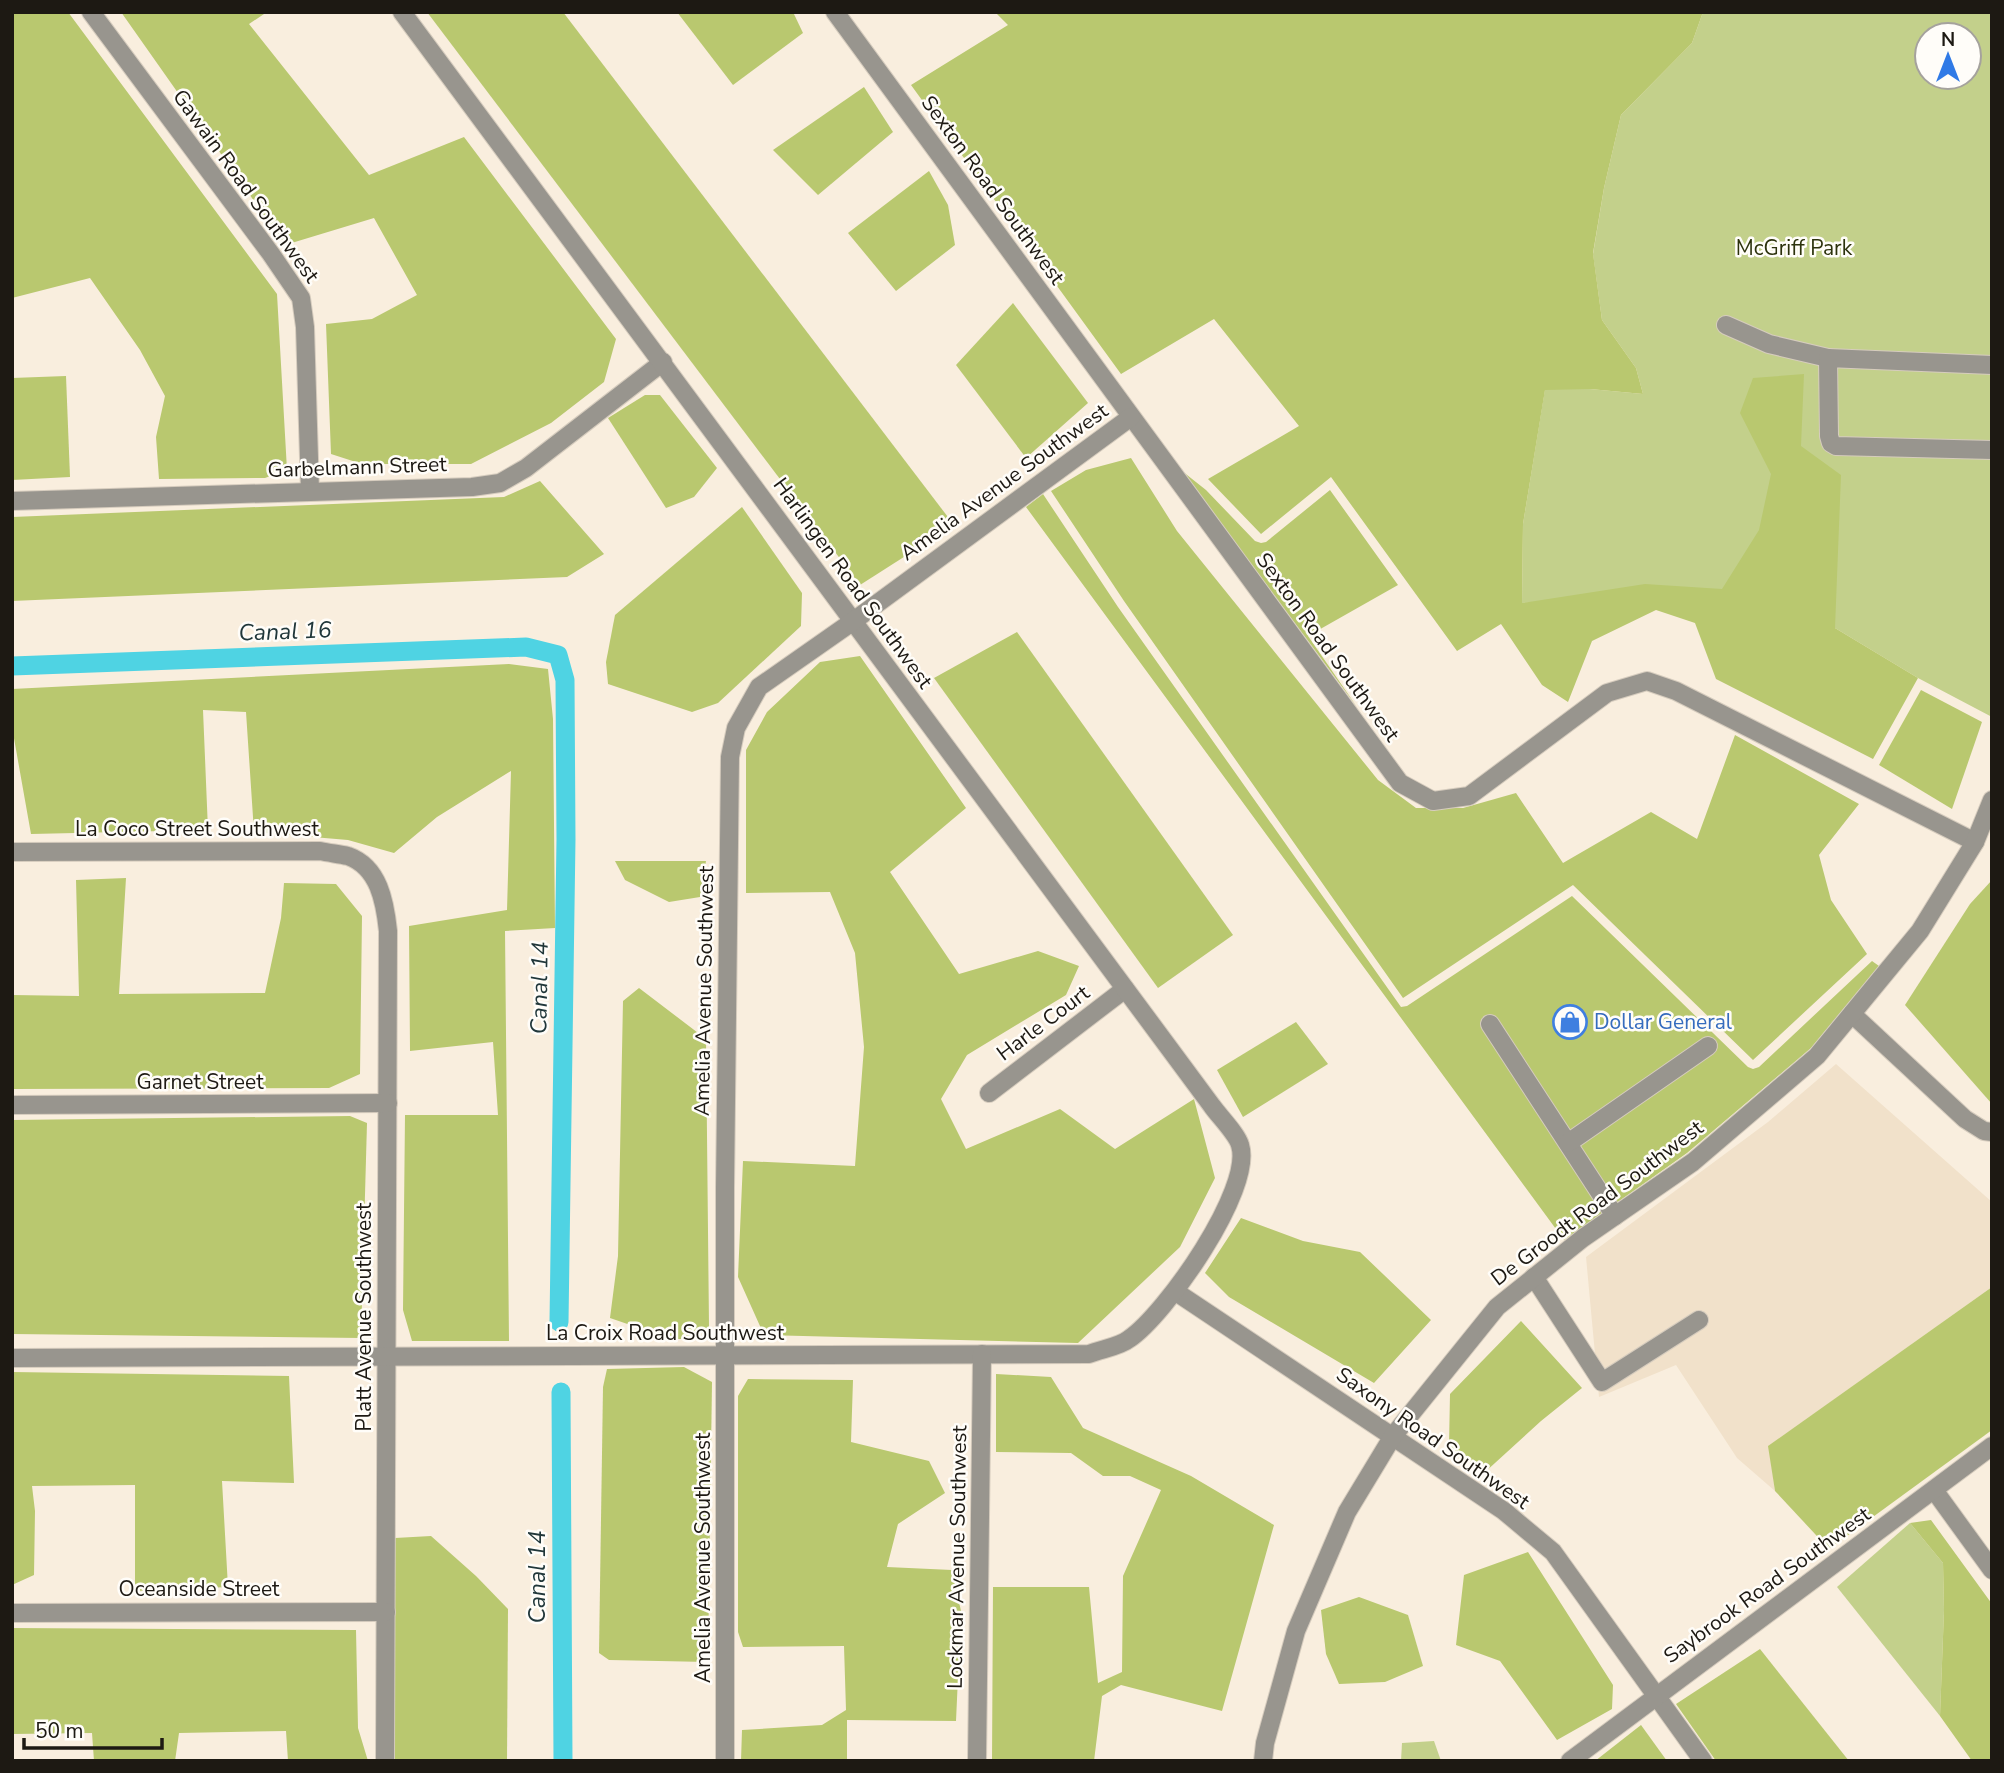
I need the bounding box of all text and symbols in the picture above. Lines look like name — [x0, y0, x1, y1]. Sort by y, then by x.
north arrow — [1913, 21, 1983, 91]
text: N — [1941, 27, 1955, 53]
street label: Gawain Road Southwest — [166, 84, 326, 289]
street label: Sexton Road Southwest — [915, 90, 1071, 291]
park label: McGriff Park — [1736, 234, 1853, 262]
street label: Amelia Avenue Southwest — [894, 397, 1114, 567]
street label: Garbelmann Street — [267, 450, 448, 484]
street label: Harlingen Road Southwest — [767, 472, 939, 695]
street label: Sexton Road Southwest — [1250, 547, 1406, 748]
water label: Canal 16 — [238, 614, 332, 649]
street label: La Coco Street Southwest — [75, 815, 320, 843]
street label: Amelia Avenue Southwest — [688, 865, 720, 1116]
water label: Canal 14 — [523, 941, 556, 1035]
street label: Harle Court — [991, 978, 1096, 1067]
shop icon: Dollar General — [1551, 1003, 1589, 1041]
place label: Dollar General — [1594, 1008, 1733, 1036]
street label: Garnet Street — [136, 1068, 264, 1096]
street label: De Groodt Road Southwest — [1485, 1114, 1709, 1292]
street label: Platt Avenue Southwest — [350, 1202, 378, 1431]
street label: La Croix Road Southwest — [546, 1319, 785, 1347]
street label: Saxony Road Southwest — [1331, 1360, 1536, 1516]
street label: Lockmar Avenue Southwest — [941, 1424, 973, 1689]
street label: Amelia Avenue Southwest — [689, 1432, 717, 1683]
street label: Saybrook Road Southwest — [1658, 1500, 1877, 1670]
water label: Canal 14 — [522, 1531, 553, 1623]
street label: Oceanside Street — [119, 1575, 280, 1603]
scale bar — [24, 1706, 163, 1750]
text: 50 m — [35, 1717, 84, 1745]

